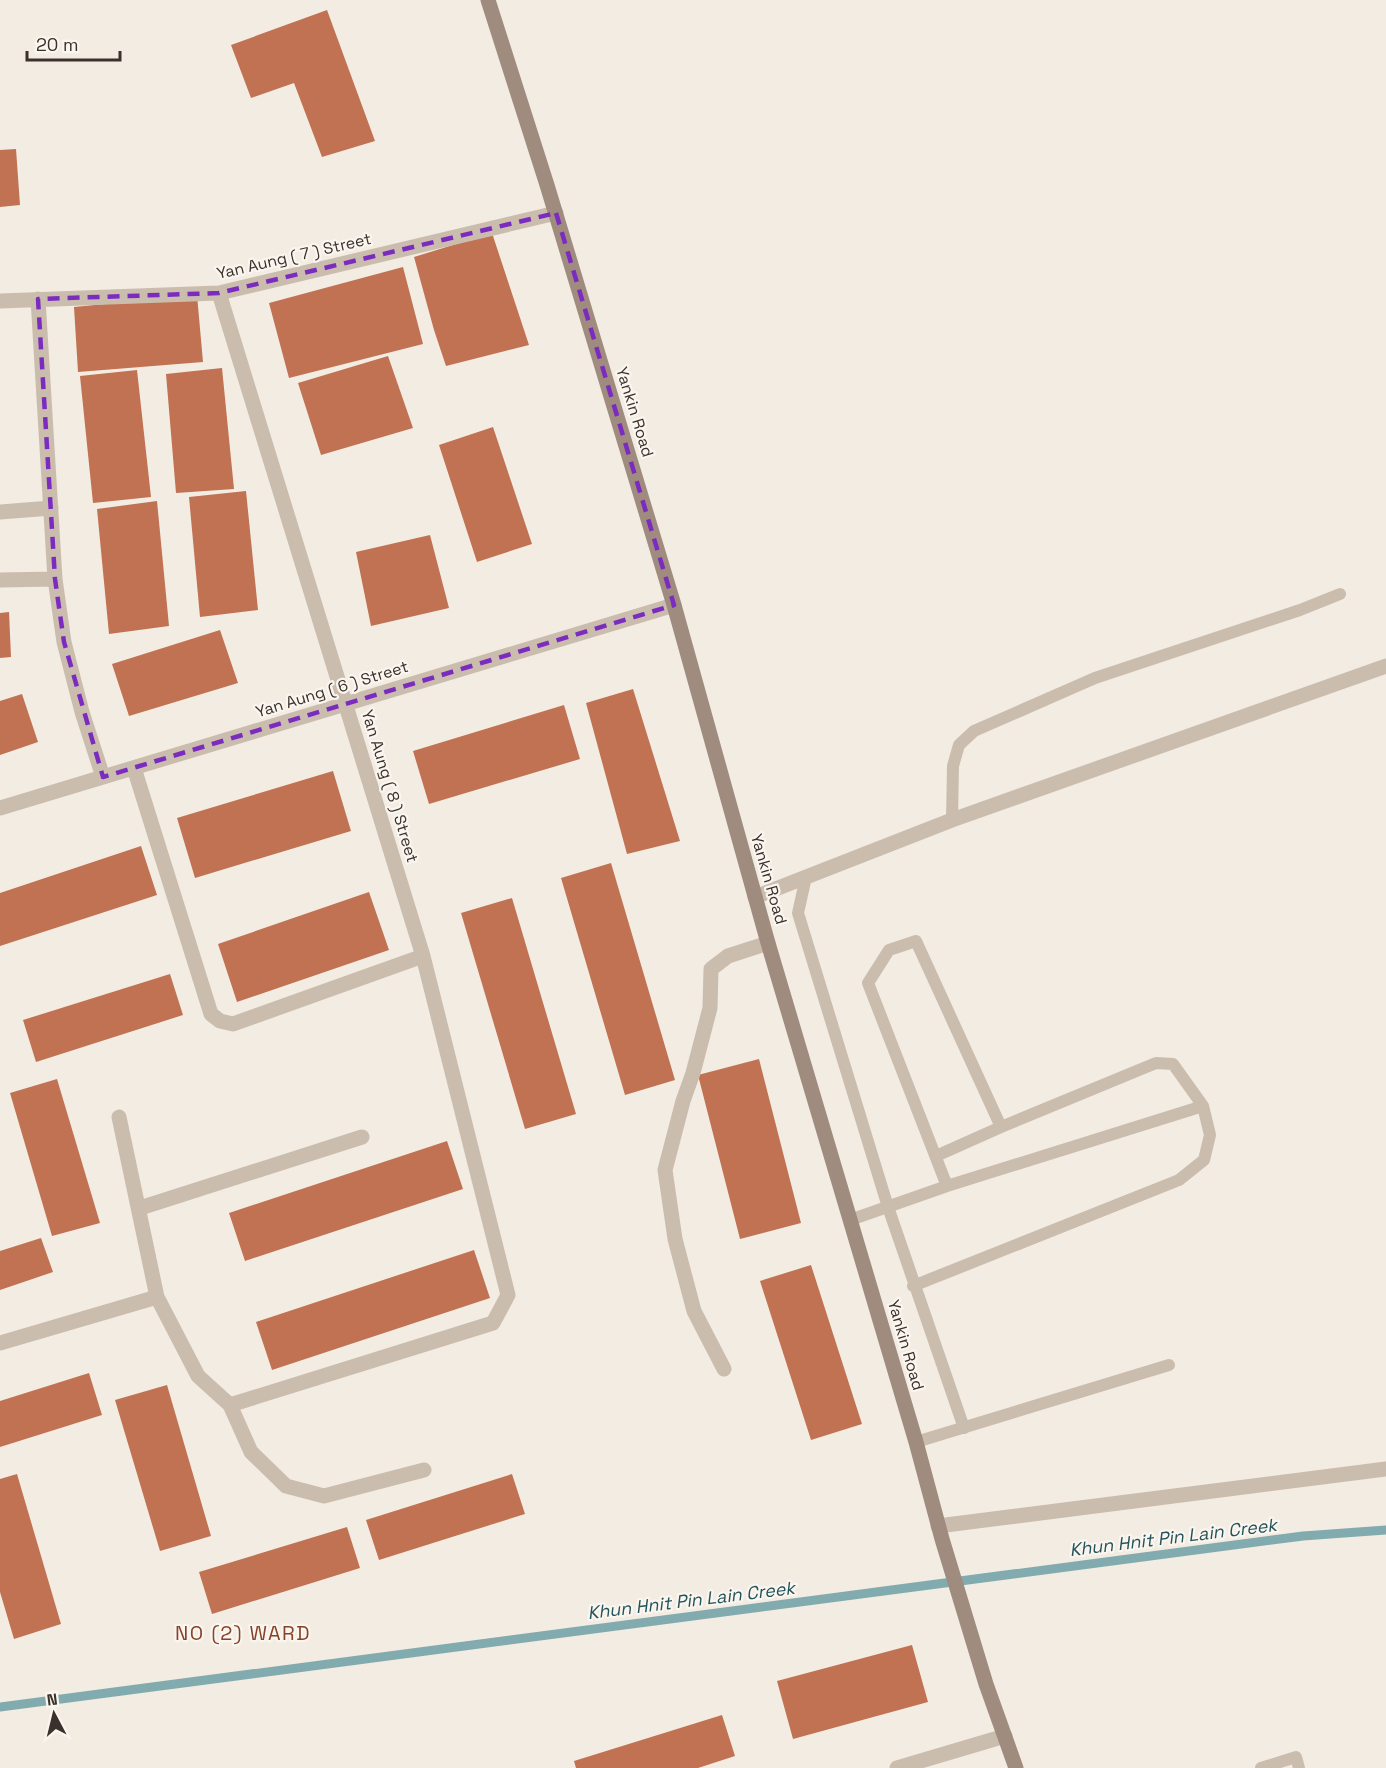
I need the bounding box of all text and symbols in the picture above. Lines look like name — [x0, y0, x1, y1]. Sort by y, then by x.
scale bar — [27, 24, 120, 62]
text: 20 m — [36, 33, 79, 56]
street label: Yan Aung ( 7 ) Street — [215, 228, 373, 284]
street label: Yankin Road — [611, 364, 659, 460]
street label: Yan Aung ( 6 ) Street — [253, 656, 411, 722]
street label: Yan Aung ( 8 ) Street — [357, 707, 423, 865]
street label: Yankin Road — [746, 831, 792, 927]
street label: Yankin Road — [883, 1297, 929, 1393]
water label: Khun Hnit Pin Lain Creek — [1068, 1513, 1280, 1561]
water label: Khun Hnit Pin Lain Creek — [586, 1576, 798, 1624]
district label: NO (2) WARD — [175, 1620, 311, 1646]
north arrow — [24, 1684, 84, 1744]
text: N — [46, 1689, 59, 1711]

